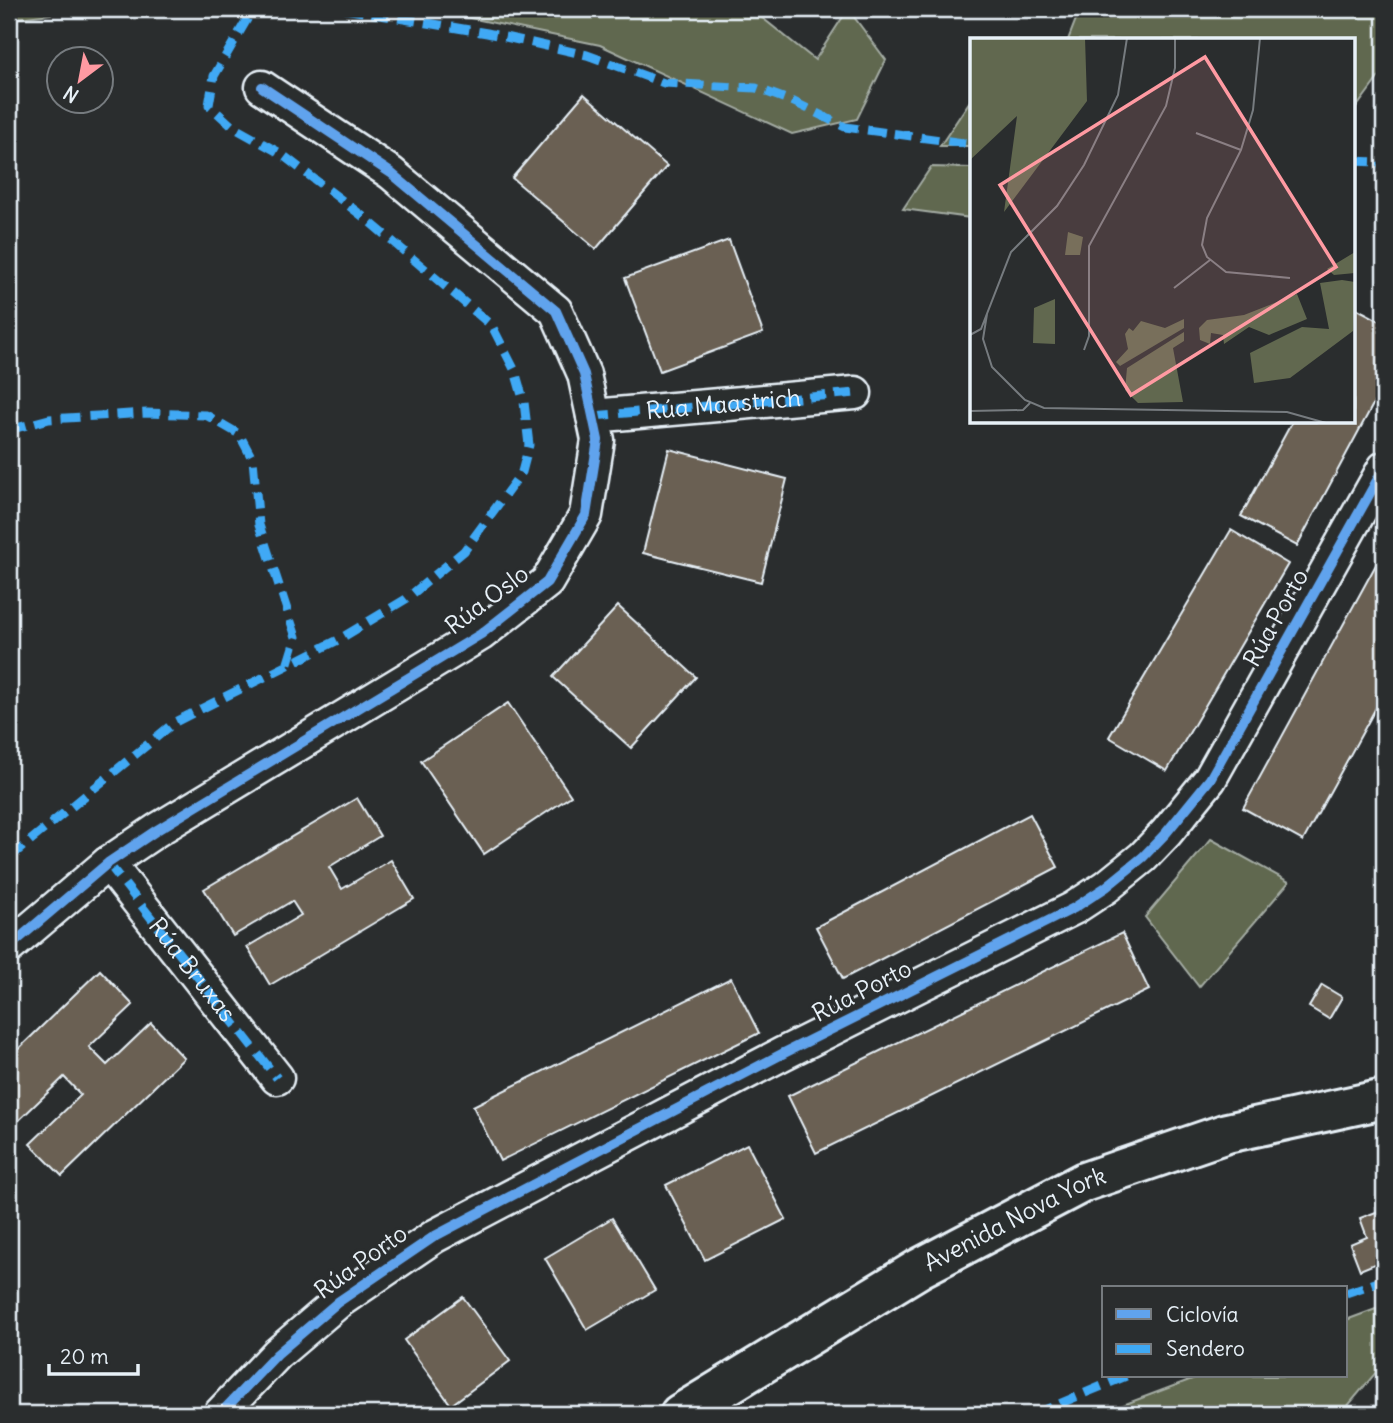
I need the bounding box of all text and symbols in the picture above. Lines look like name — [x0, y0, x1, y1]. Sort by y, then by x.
inset map — [970, 38, 1354, 424]
north arrow — [46, 46, 116, 116]
text: N — [59, 81, 83, 108]
street label: Rúa Maastrich — [645, 382, 802, 425]
street label: Rúa Oslo — [439, 558, 534, 640]
street label: Rúa Porto — [1236, 563, 1314, 672]
street label: Rúa Bruxas — [143, 911, 243, 1027]
street label: Rúa Porto — [807, 952, 916, 1028]
street label: Avenida Nova York — [918, 1160, 1110, 1277]
street label: Rúa Porto — [308, 1218, 413, 1305]
legend — [1102, 1286, 1348, 1378]
text: Ciclovía — [1166, 1301, 1239, 1328]
scale bar — [49, 1332, 138, 1376]
text: Sendero — [1166, 1335, 1245, 1362]
text: 20 m — [60, 1343, 109, 1370]

